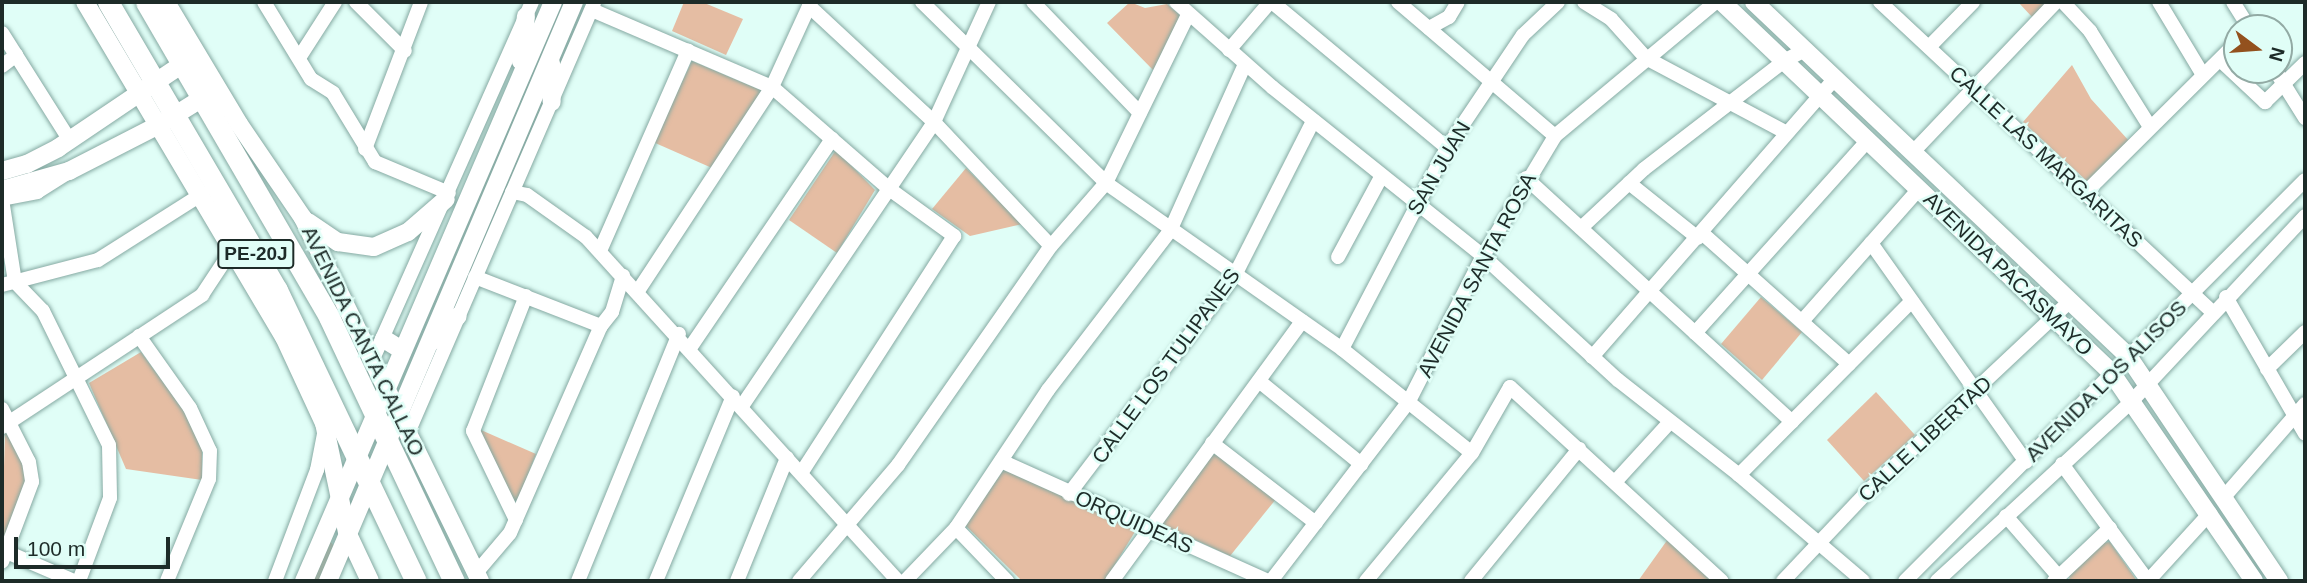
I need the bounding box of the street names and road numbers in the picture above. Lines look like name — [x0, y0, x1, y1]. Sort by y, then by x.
street label: CALLE LAS MARGARITAS — [1944, 61, 2148, 253]
street label: SAN JUAN — [1402, 117, 1476, 219]
street label: AVENIDA SANTA ROSA — [1412, 167, 1542, 383]
street label: AVENIDA PACASMAYO — [1918, 186, 2098, 362]
street label: AVENIDA CANTA CALLAO — [296, 221, 430, 461]
road number: PE-20J — [216, 238, 296, 270]
street label: CALLE LOS TULIPANES — [1087, 263, 1245, 469]
street label: AVENIDA LOS ALISOS — [2019, 294, 2193, 468]
street label: CALLE LIBERTAD — [1853, 371, 1997, 507]
street label: ORQUIDEAS — [1071, 485, 1197, 559]

